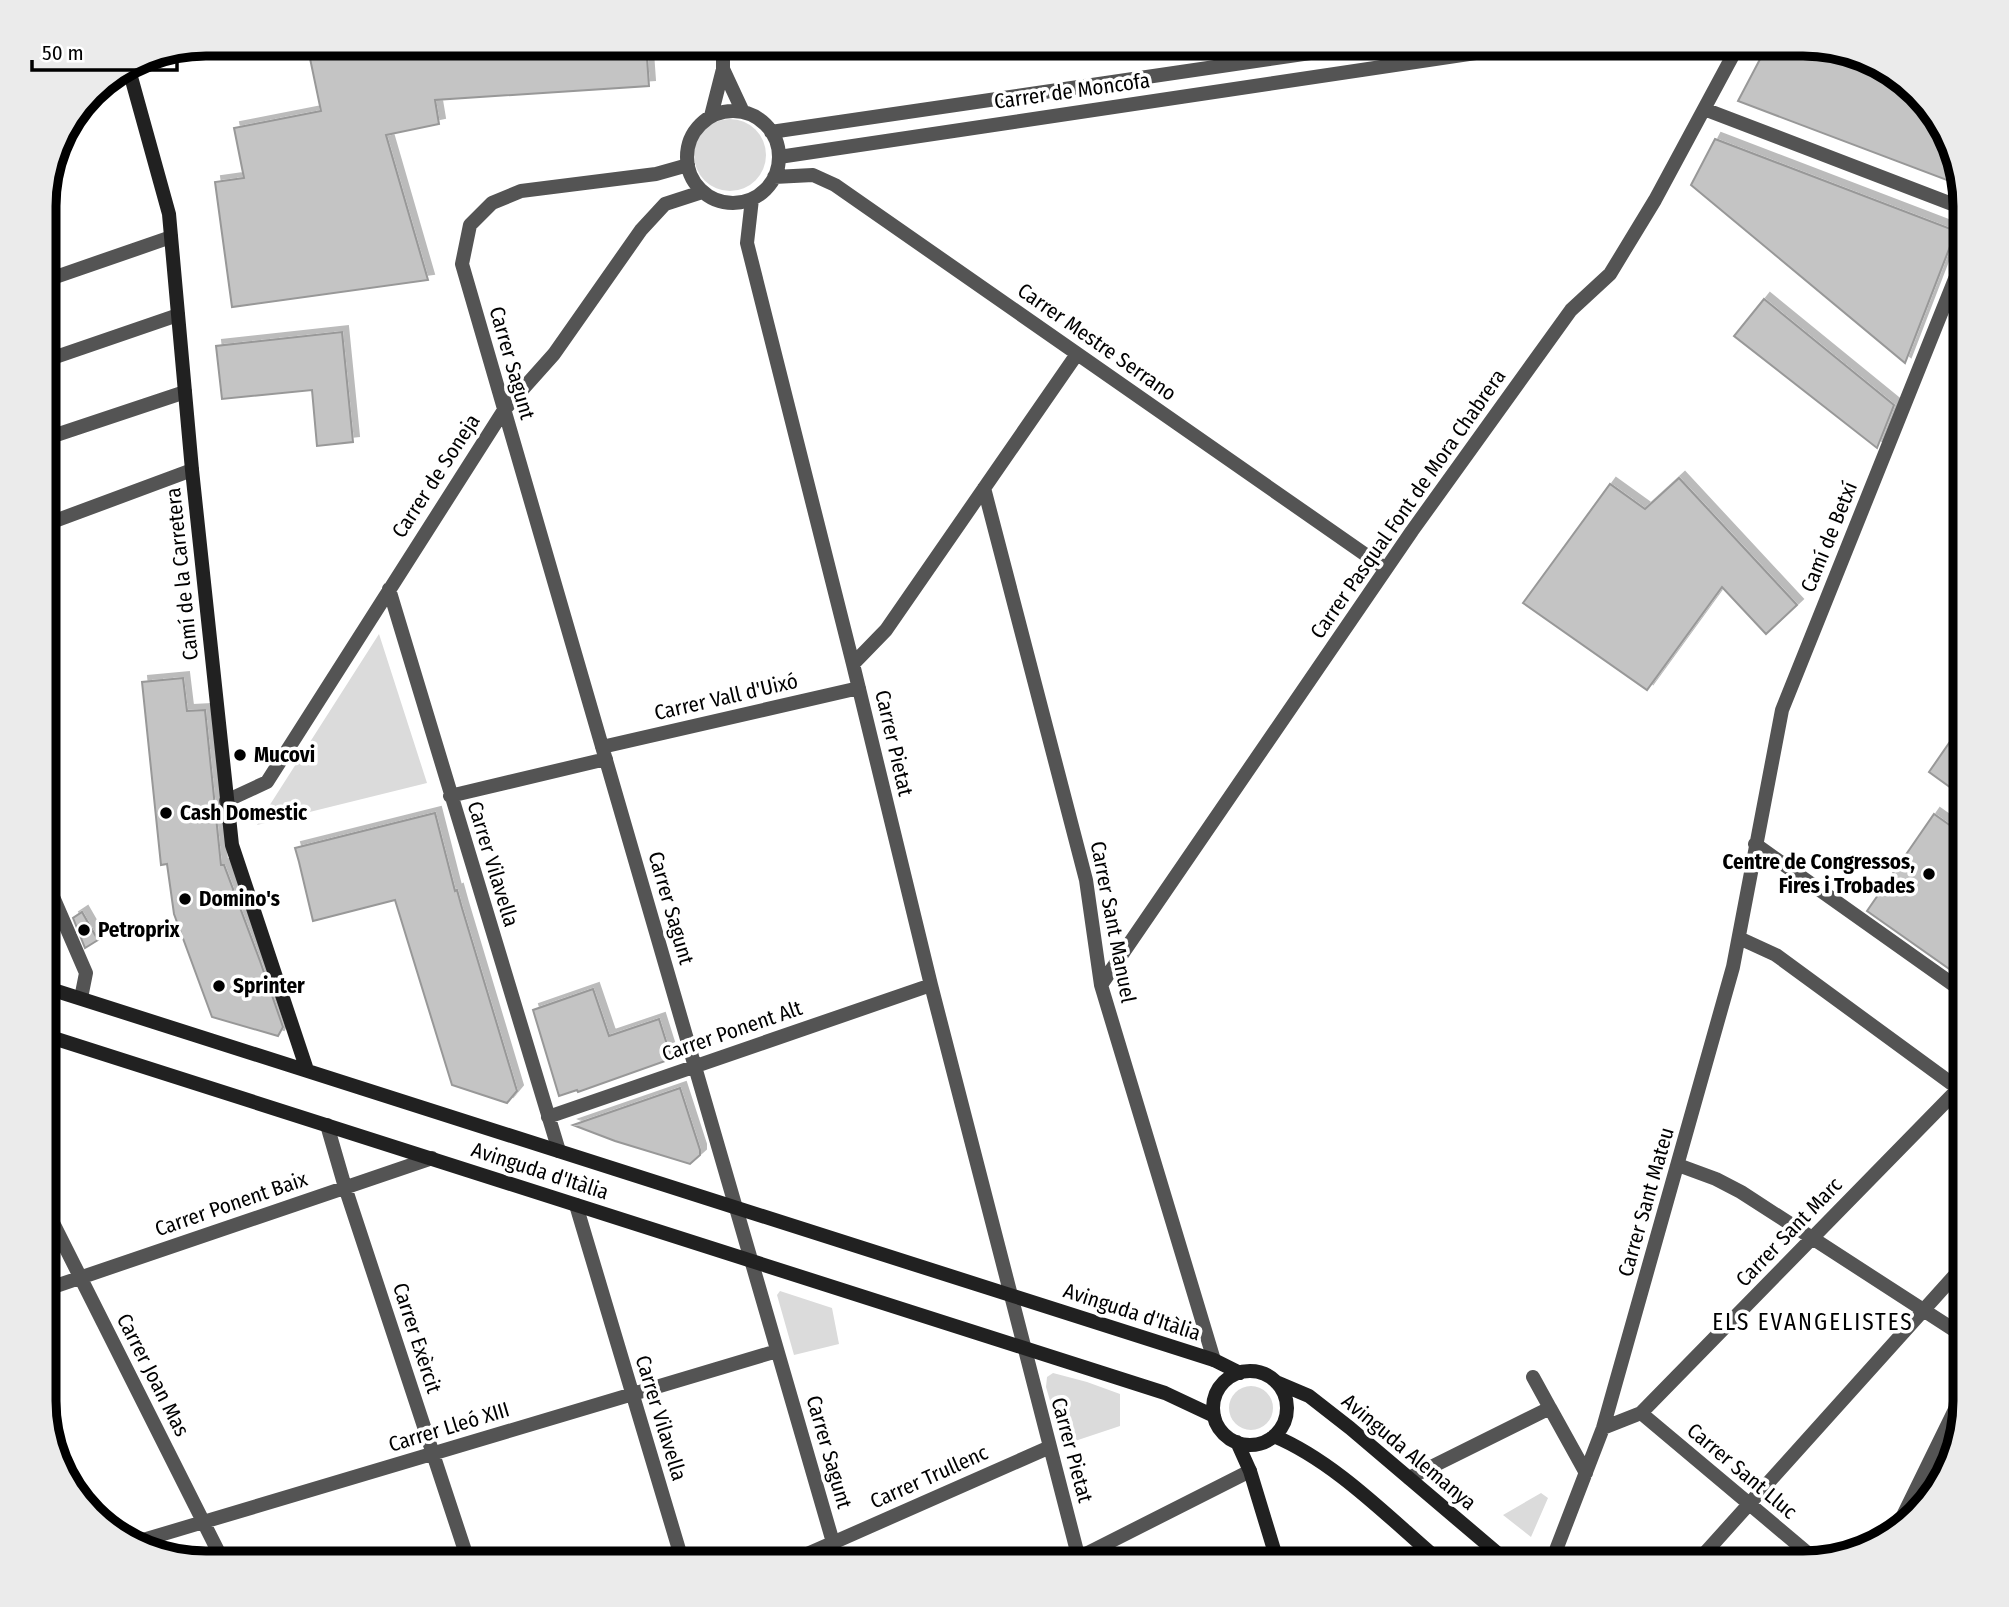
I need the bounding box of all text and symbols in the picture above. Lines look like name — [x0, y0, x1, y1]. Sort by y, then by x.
scale bar — [32, 28, 177, 72]
text: 50 m — [42, 40, 84, 66]
street label: Carrer de Moncofa — [992, 67, 1152, 115]
street label: Carrer Mestre Serrano — [1013, 277, 1181, 407]
street label: Carrer Sagunt — [483, 303, 541, 423]
street label: Carrer Pasqual Font de Mora Chabrera — [1305, 364, 1511, 644]
street label: Carrer de Soneja — [386, 409, 486, 543]
street label: Camí de Betxí — [1795, 478, 1863, 596]
street label: Camí de la Carretera — [160, 486, 204, 662]
street label: Carrer Vall d'Uixó — [652, 668, 800, 726]
street label: Carrer Pietat — [869, 687, 919, 799]
place label: Mucovi — [254, 742, 315, 768]
marker: Mucovi — [232, 747, 248, 763]
street label: Carrer Vilavella — [462, 798, 524, 930]
place label: Cash Domestic — [180, 800, 308, 826]
marker: Cash Domestic — [158, 805, 174, 821]
street label: Carrer Sant Manuel — [1085, 839, 1142, 1006]
street label: Carrer Sagunt — [642, 848, 700, 968]
place label: Centre de Congressos, Fires i Trobades — [1722, 849, 1915, 899]
marker: Centre de Congressos, Fires i Trobades — [1921, 866, 1937, 882]
place label: Domino's — [199, 886, 280, 912]
marker: Domino's — [177, 891, 193, 907]
place label: Petroprix — [98, 917, 181, 943]
marker: Petroprix — [76, 922, 92, 938]
place label: Sprinter — [233, 973, 305, 999]
marker: Sprinter — [211, 978, 227, 994]
street label: Carrer Ponent Alt — [658, 995, 806, 1067]
street label: Carrer Sant Mateu — [1612, 1124, 1680, 1280]
street label: Avinguda d'Itàlia — [468, 1137, 612, 1205]
street label: Carrer Ponent Baix — [151, 1165, 311, 1242]
street label: Carrer Sant Marc — [1730, 1172, 1848, 1292]
street label: Avinguda d'Itàlia — [1060, 1278, 1204, 1346]
street label: Carrer Exèrcit — [387, 1279, 447, 1397]
district label: ELS EVANGELISTES — [1712, 1308, 1914, 1336]
street label: Carrer Joan Mas — [111, 1309, 195, 1441]
street label: Carrer Vilavella — [630, 1352, 692, 1484]
street label: Avinguda Alemanya — [1336, 1388, 1482, 1516]
street label: Carrer Sagunt — [800, 1392, 858, 1512]
street label: Carrer Pietat — [1045, 1394, 1099, 1506]
street label: Carrer Lleó XIII — [385, 1396, 513, 1458]
street label: Carrer Sant Lluc — [1682, 1417, 1802, 1525]
street label: Carrer Trullenc — [866, 1439, 992, 1515]

